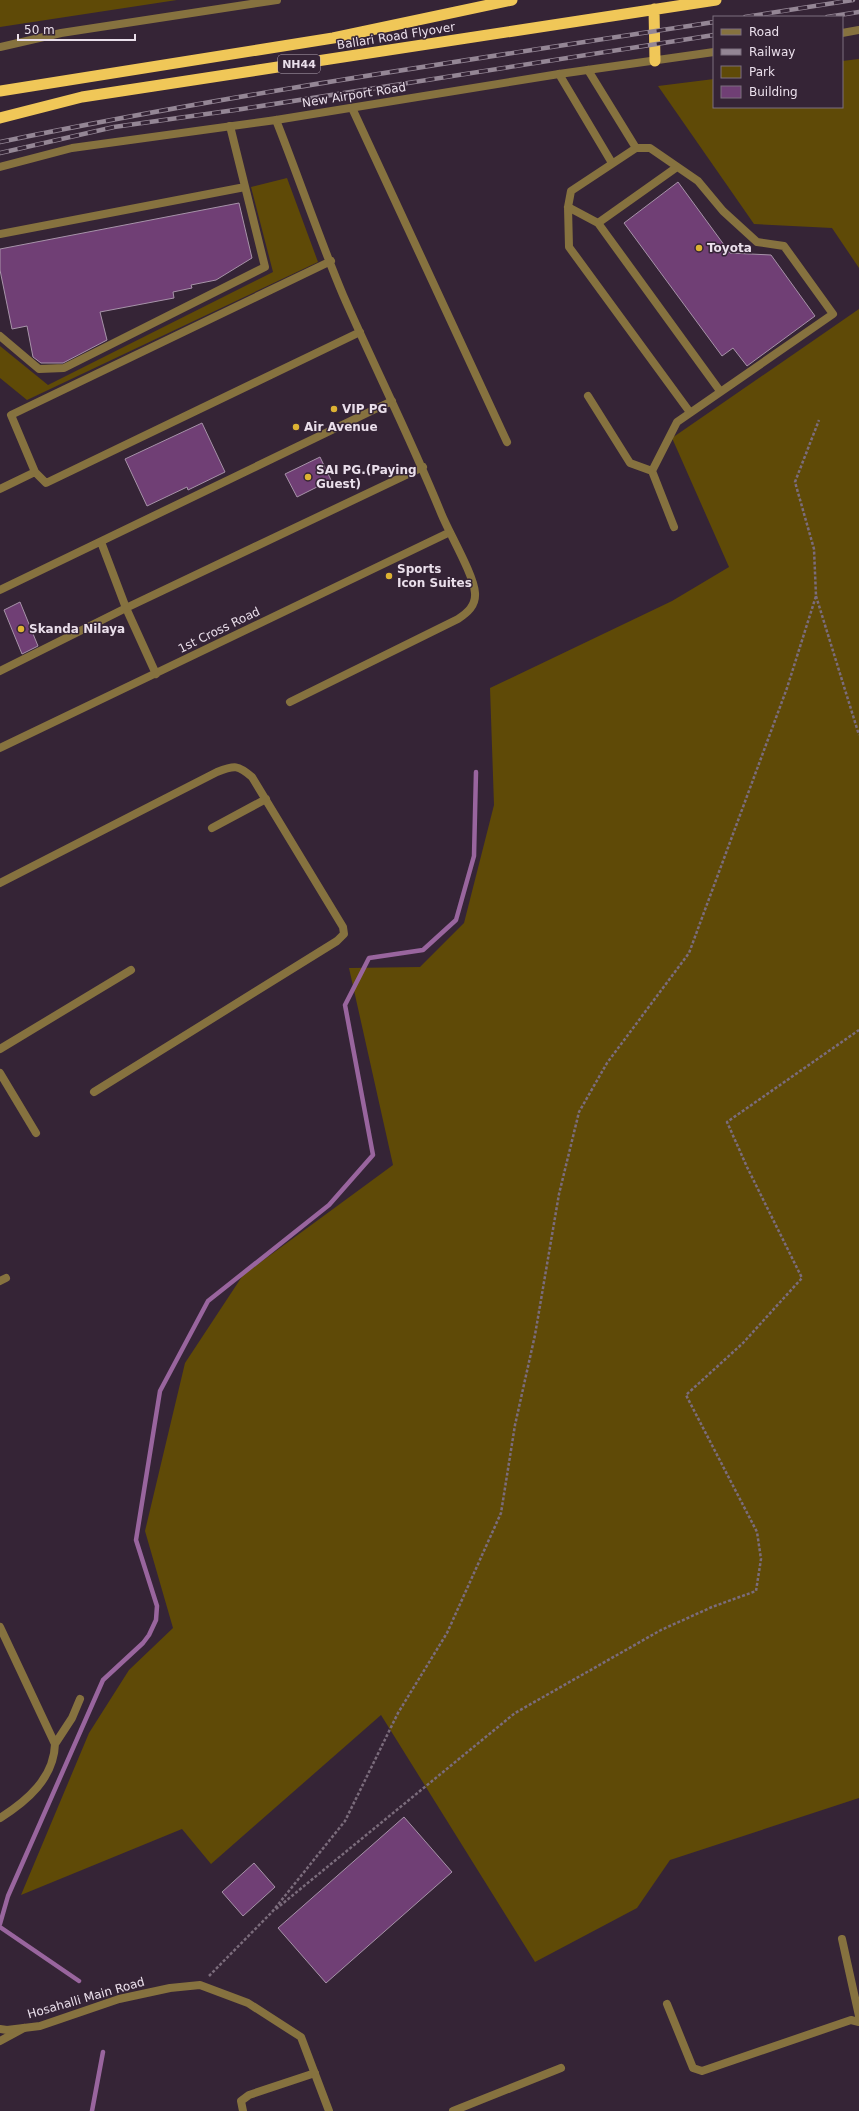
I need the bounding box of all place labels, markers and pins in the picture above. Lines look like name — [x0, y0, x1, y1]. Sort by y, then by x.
place label: Toyota — [707, 241, 752, 255]
marker: Toyota — [694, 243, 704, 253]
place label: VIP PG — [342, 402, 387, 416]
marker: VIP PG — [329, 404, 339, 414]
place label: Air Avenue — [304, 420, 378, 434]
marker: Air Avenue — [291, 422, 301, 432]
place label: SAI PG.(Paying Guest) — [316, 463, 417, 491]
marker: SAI PG.(Paying Guest) — [303, 472, 313, 482]
place label: Sports Icon Suites — [397, 562, 472, 590]
marker: Sports Icon Suites — [384, 571, 394, 581]
place label: Skanda Nilaya — [29, 622, 125, 636]
marker: Skanda Nilaya — [16, 624, 26, 634]

